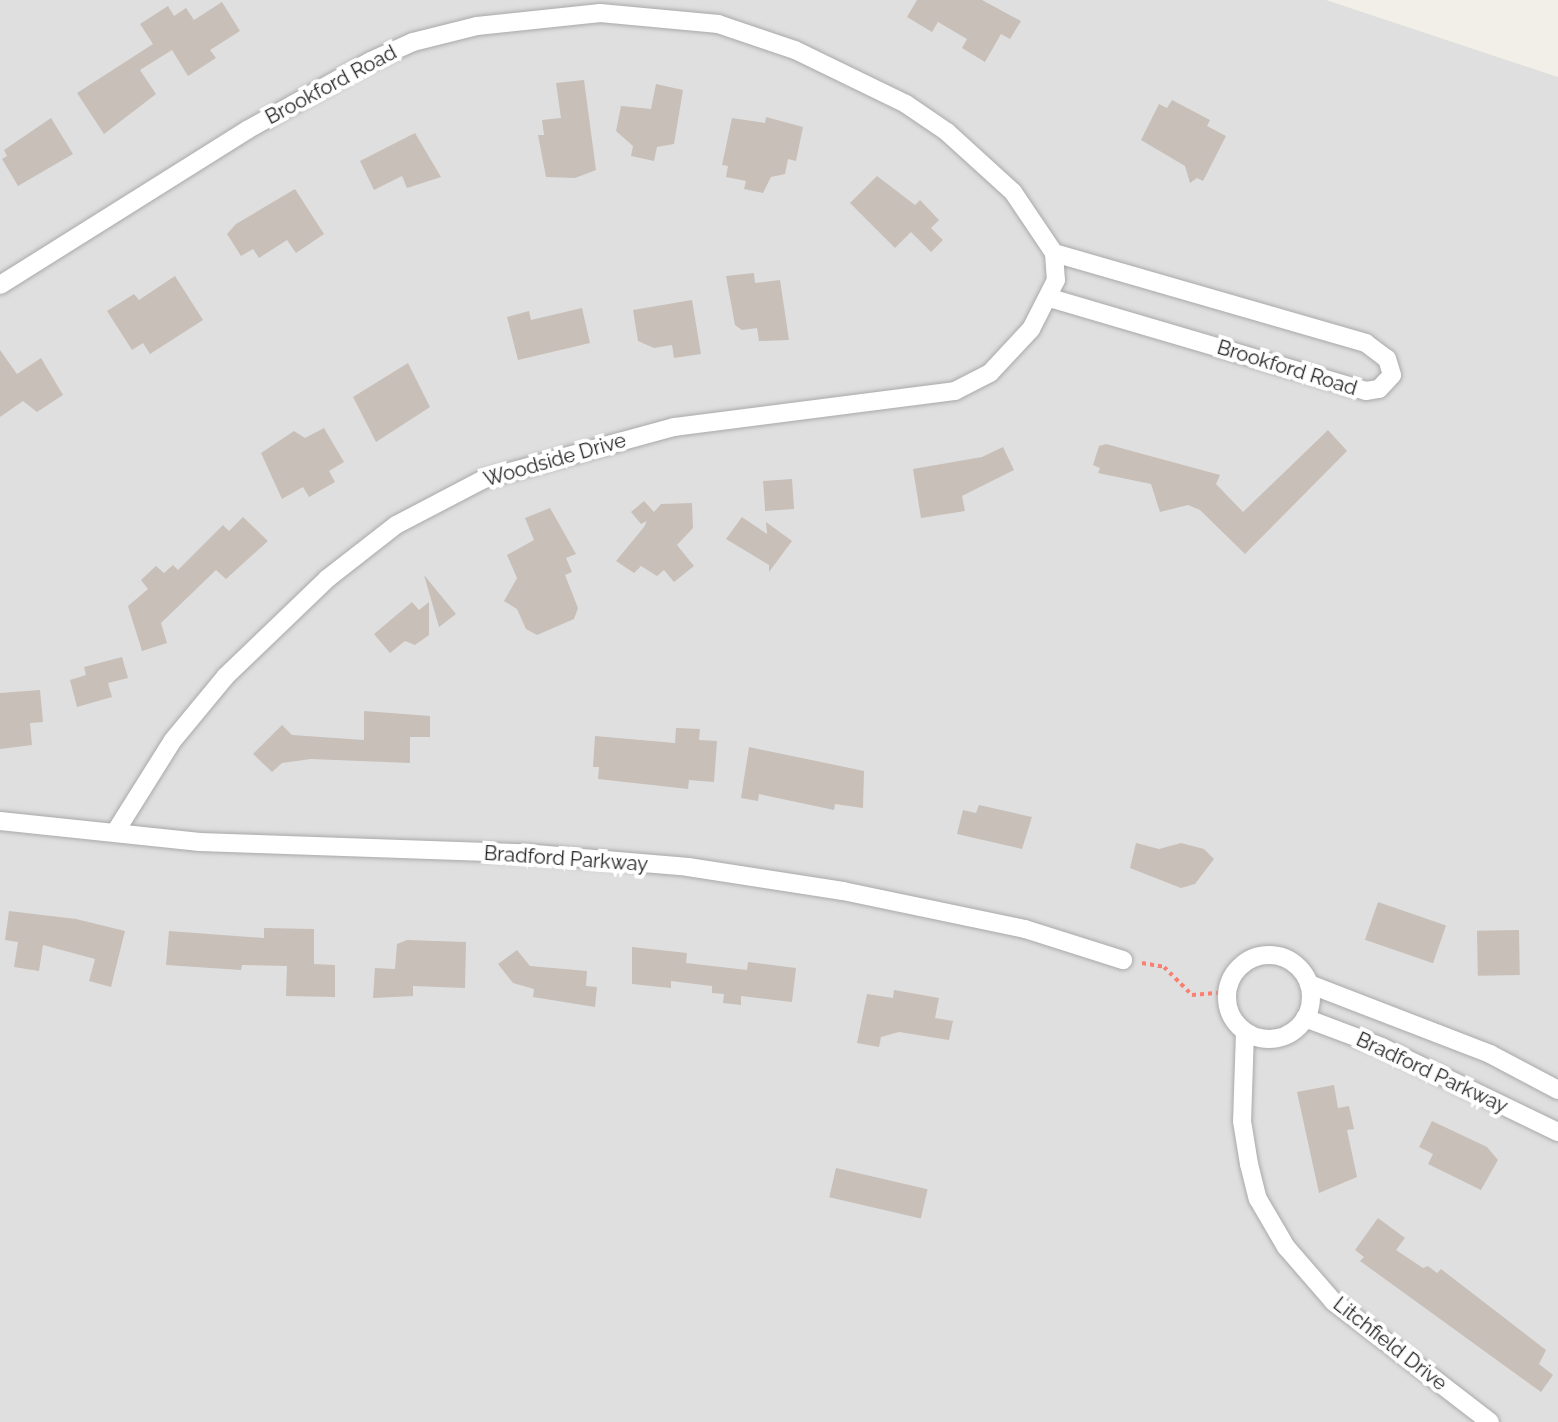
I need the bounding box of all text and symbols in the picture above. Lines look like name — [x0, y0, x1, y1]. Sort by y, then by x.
street label: Brookford Road — [261, 40, 401, 130]
street label: Brookford Road — [1214, 335, 1360, 401]
street label: Woodside Drive — [481, 428, 629, 492]
street label: Bradford Parkway — [483, 841, 649, 877]
street label: Bradford Parkway — [1352, 1027, 1512, 1119]
street label: Litchfield Drive — [1328, 1292, 1452, 1396]

